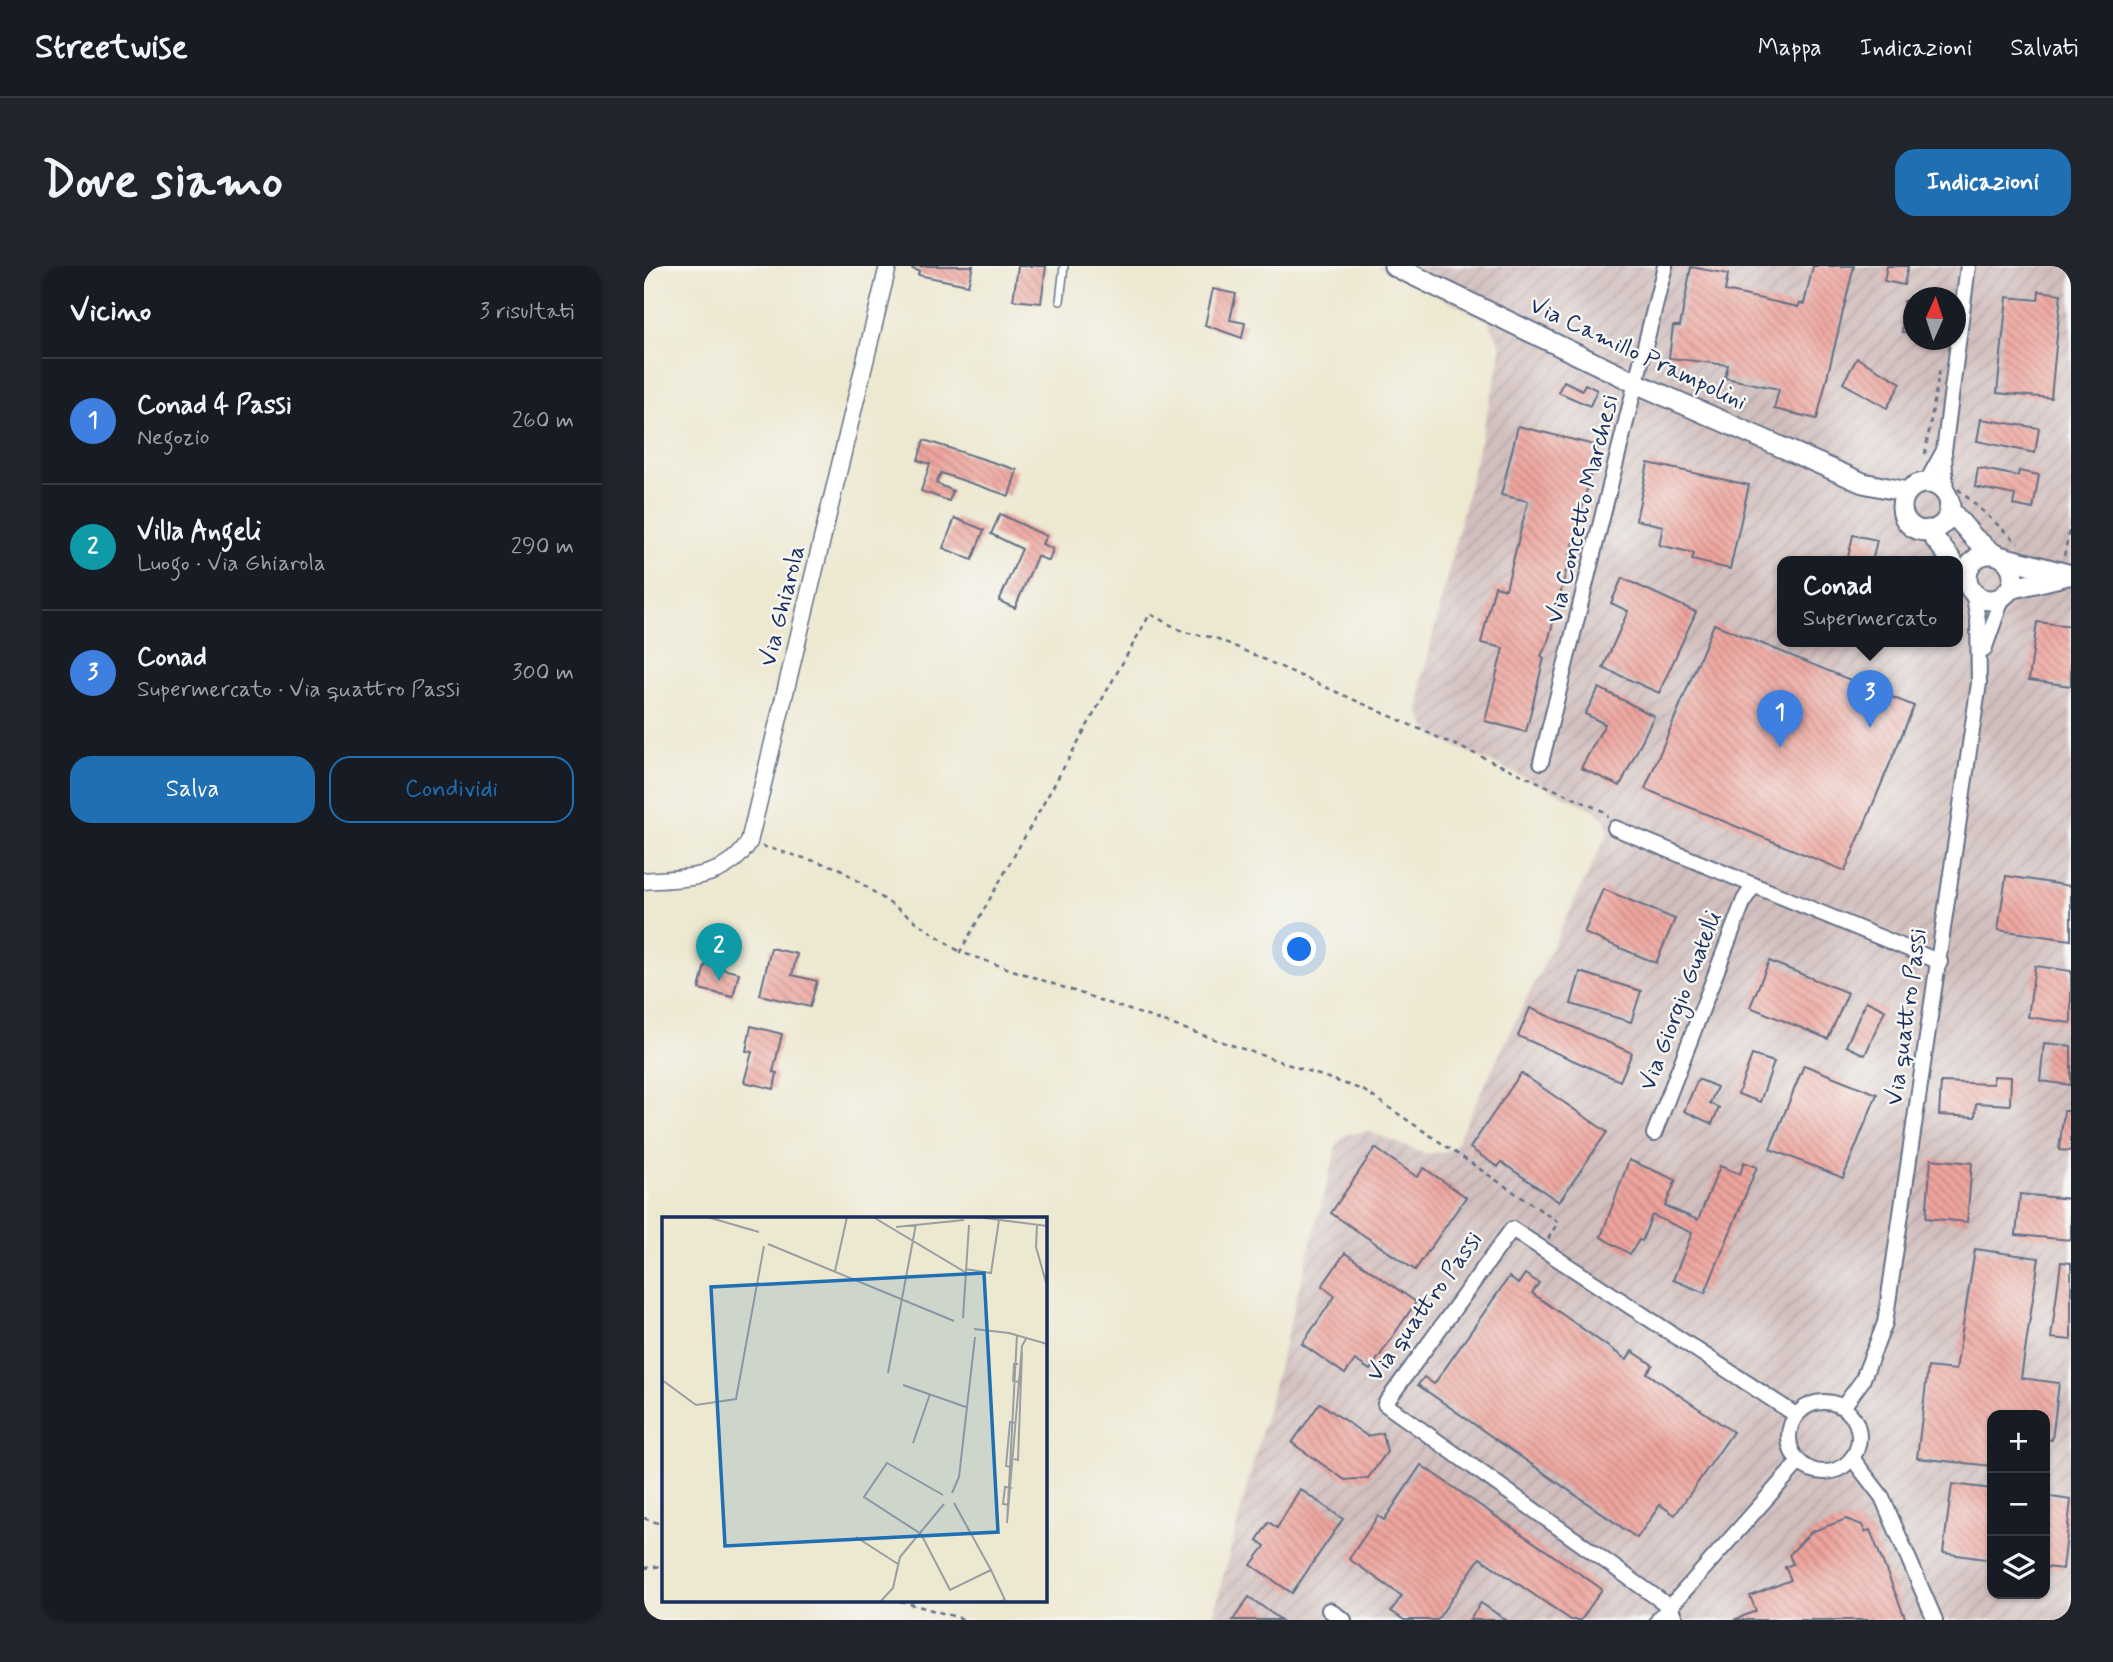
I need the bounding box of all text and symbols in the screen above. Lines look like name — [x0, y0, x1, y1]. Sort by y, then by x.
text: Streetwise — [35, 26, 188, 70]
text: Mappa — [1758, 33, 1822, 64]
text: Indicazioni — [1860, 33, 1972, 64]
text: Salvati — [2010, 33, 2078, 64]
button: Indicazioni — [1895, 149, 2071, 216]
text: Dove siamo — [42, 150, 283, 215]
north arrow — [1903, 287, 1966, 350]
street label: Via Camillo Prampolini — [1524, 290, 1752, 418]
text: Vicino — [70, 292, 151, 331]
text: 3 risultati — [480, 297, 574, 327]
text: Conad 4 Passi — [137, 389, 292, 423]
street label: Via Concetto Marchesi — [1540, 391, 1626, 627]
text: 1 — [88, 406, 98, 436]
text: 260 m — [512, 406, 574, 436]
text: Negozio — [137, 423, 210, 453]
text: Villa Angeli — [137, 515, 261, 549]
text: 2 — [87, 532, 99, 562]
text: 290 m — [511, 532, 574, 562]
street label: Via Ghiarola — [753, 542, 813, 670]
text: Luogo · Via Ghiarola — [137, 549, 326, 579]
popup — [1777, 556, 1963, 647]
text: Conad — [1803, 570, 1872, 604]
text: Supermercato — [1803, 604, 1937, 634]
text: Conad — [137, 641, 207, 675]
text: 3 — [88, 658, 98, 688]
text: 300 m — [512, 658, 574, 688]
pin: 3 — [1847, 670, 1893, 728]
text: Supermercato · Via quattro Passi — [137, 675, 460, 705]
pin: 1 — [1757, 690, 1803, 748]
button: Salva — [70, 756, 315, 823]
button: Condividi — [329, 756, 574, 823]
street label: Via Giorgio Guatelli — [1632, 907, 1731, 1096]
pin: 2 — [696, 923, 742, 981]
street label: Via quattro Passi — [1879, 926, 1935, 1108]
your location — [1282, 932, 1316, 966]
inset map — [662, 1217, 1046, 1602]
street label: Via quattro Passi — [1360, 1226, 1490, 1388]
map controls — [1987, 1410, 2050, 1599]
button: + — [1987, 1410, 2050, 1473]
button: − — [1987, 1473, 2050, 1536]
button: layers — [1987, 1536, 2050, 1599]

